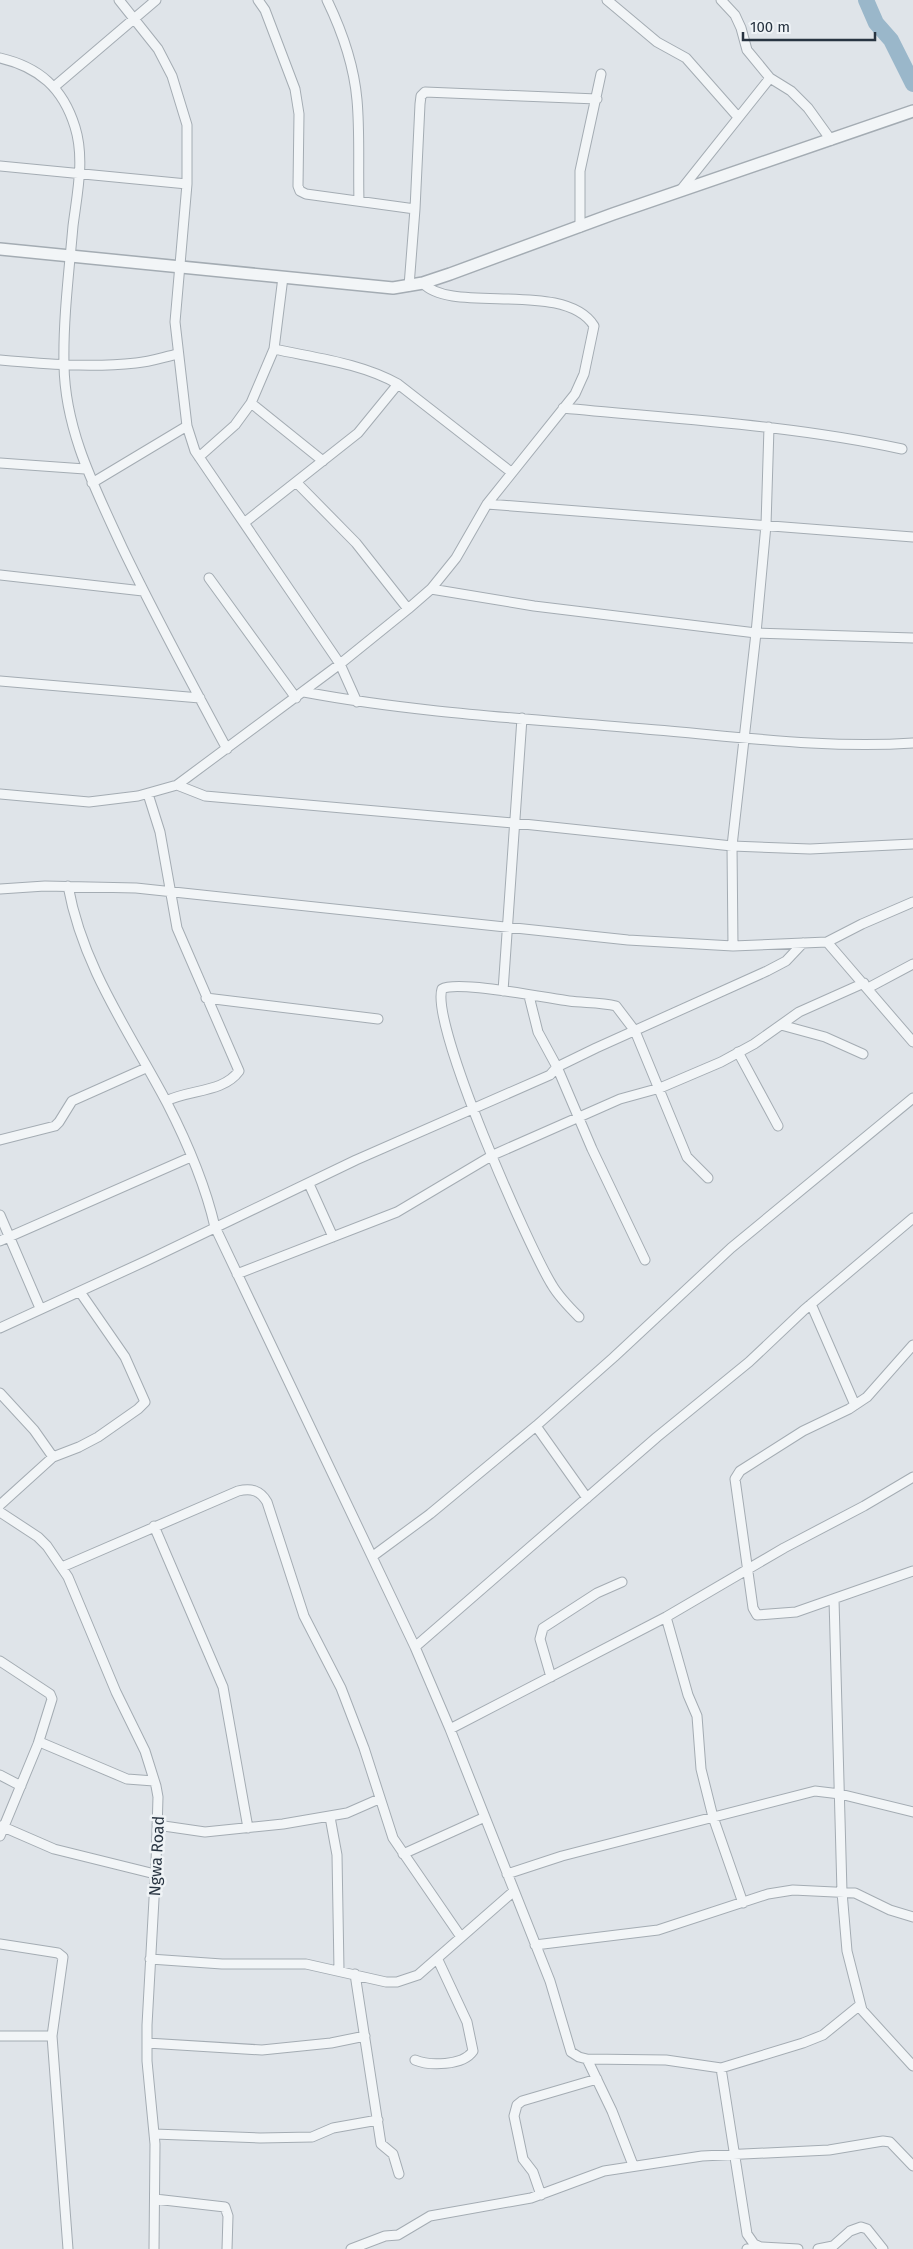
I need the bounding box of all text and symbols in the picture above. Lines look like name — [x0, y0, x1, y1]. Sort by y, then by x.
scale bar — [743, 10, 876, 42]
text: 100 m — [750, 18, 790, 36]
street label: Ngwa Road — [145, 1815, 168, 1897]

